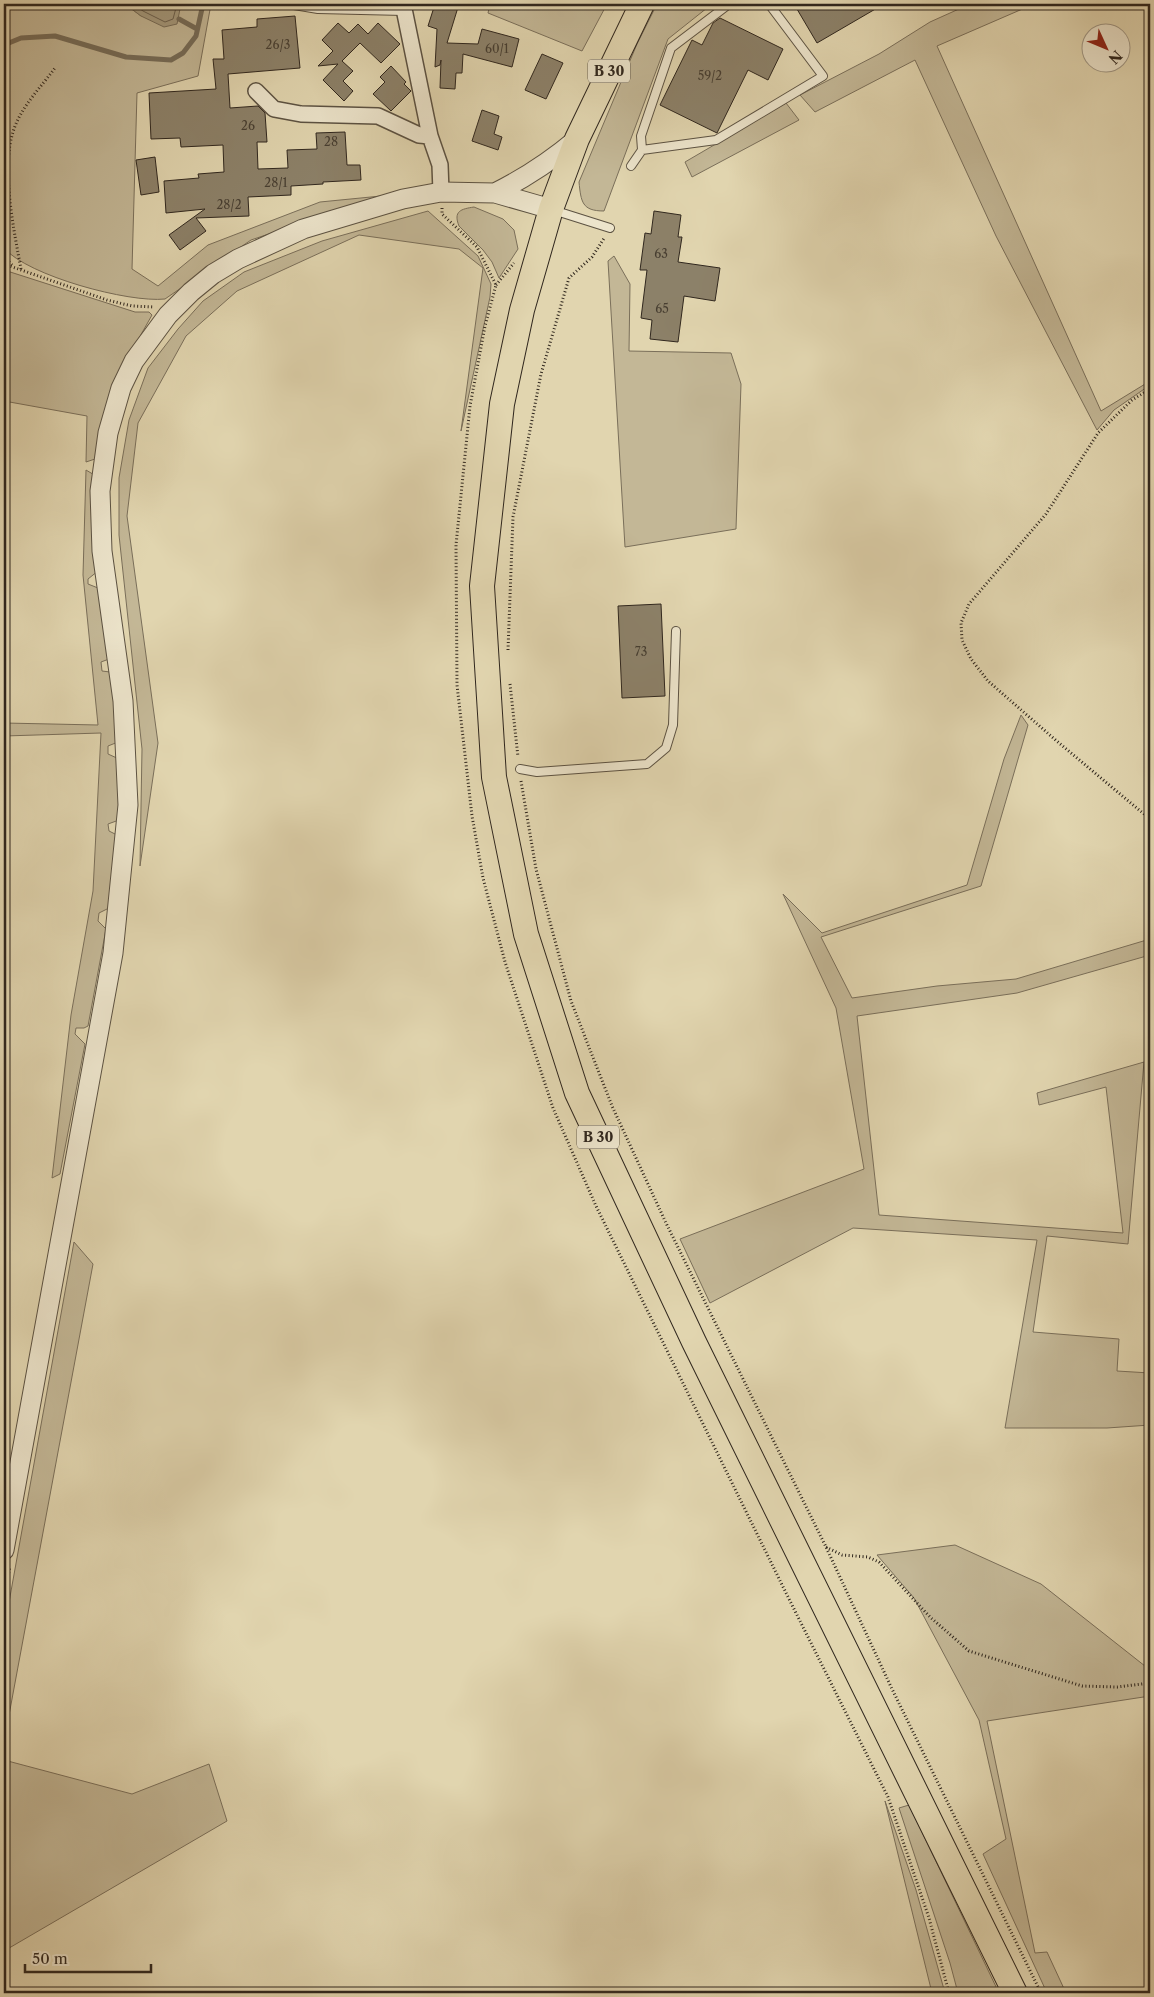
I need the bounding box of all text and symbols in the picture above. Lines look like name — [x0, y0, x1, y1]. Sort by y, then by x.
north arrow — [1082, 22, 1132, 72]
house number: 26/3 — [266, 37, 290, 52]
house number: 60/1 — [485, 41, 509, 56]
text: N — [1105, 46, 1126, 68]
road number: B 30 — [588, 59, 630, 82]
house number: 59/2 — [698, 68, 722, 83]
house number: 26 — [241, 118, 255, 133]
house number: 28 — [324, 134, 338, 149]
house number: 28/1 — [264, 175, 288, 190]
house number: 28/2 — [216, 197, 242, 212]
house number: 63 — [654, 246, 668, 261]
house number: 65 — [655, 301, 669, 316]
house number: 73 — [635, 644, 647, 659]
road number: B 30 — [577, 1126, 619, 1148]
scale bar — [25, 1942, 151, 1974]
text: 50 m — [32, 1949, 68, 1968]

